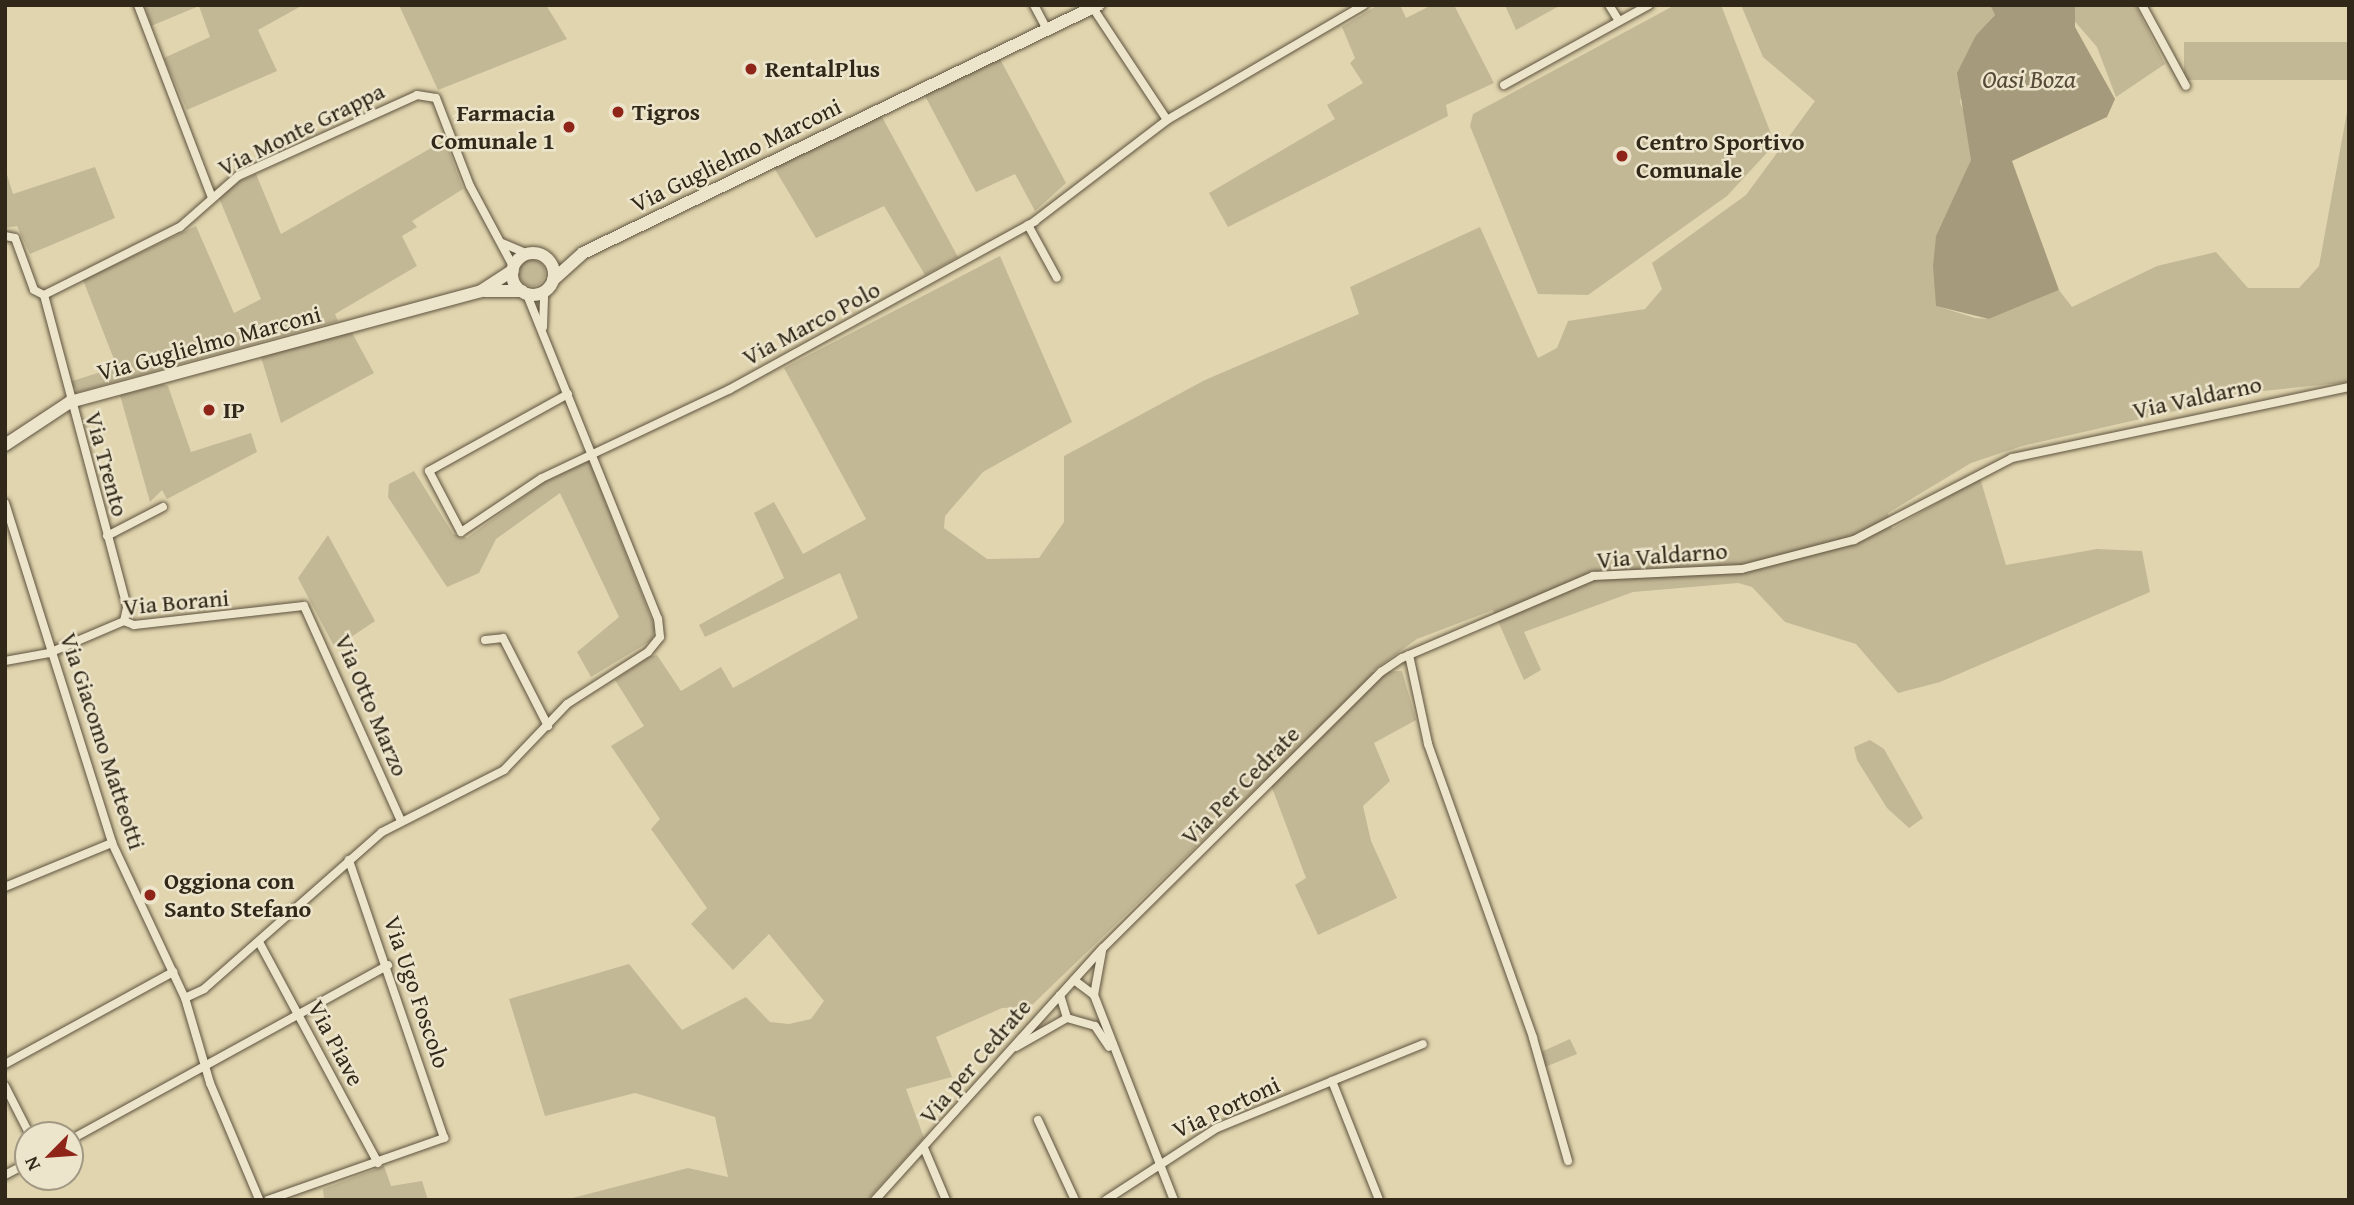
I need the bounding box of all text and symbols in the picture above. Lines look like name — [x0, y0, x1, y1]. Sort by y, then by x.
place label: RentalPlus — [765, 55, 880, 83]
marker: RentalPlus — [743, 61, 759, 77]
water label: Oasi Boza — [1982, 63, 2076, 95]
street label: Via Monte Grappa — [213, 76, 389, 182]
street label: Via Guglielmo Marconi — [626, 92, 846, 218]
place label: Tigros — [632, 98, 700, 126]
place label: Farmacia Comunale 1 — [431, 99, 555, 155]
marker: Tigros — [610, 104, 626, 120]
marker: Farmacia Comunale 1 — [561, 119, 577, 135]
place label: Centro Sportivo Comunale — [1636, 128, 1805, 184]
marker: Centro Sportivo Comunale — [1614, 148, 1630, 164]
street label: Via Marco Polo — [737, 275, 885, 371]
street label: Via Guglielmo Marconi — [94, 299, 324, 387]
street label: Via Valdarno — [2130, 369, 2264, 425]
place label: IP — [223, 396, 245, 424]
marker: IP — [201, 402, 217, 418]
street label: Via Trento — [79, 408, 135, 520]
street label: Via Valdarno — [1596, 536, 1728, 574]
street label: Via Borani — [122, 583, 230, 621]
street label: Via Giacomo Matteotti — [54, 629, 152, 853]
street label: Via Otto Marzo — [329, 630, 415, 780]
street label: Via Per Cedrate — [1175, 720, 1305, 850]
place label: Oggiona con Santo Stefano — [164, 867, 311, 923]
marker: Oggiona con Santo Stefano — [142, 887, 158, 903]
street label: Via Ugo Foscolo — [378, 912, 456, 1072]
street label: Via per Cedrate — [913, 993, 1037, 1129]
street label: Via Piave — [302, 995, 370, 1091]
street label: Via Portoni — [1168, 1070, 1284, 1144]
north arrow — [14, 1121, 84, 1191]
text: N — [16, 1152, 47, 1176]

